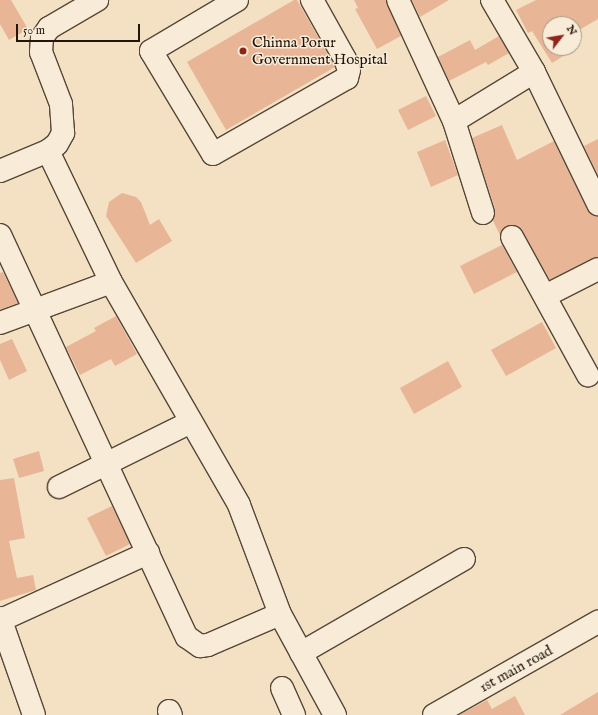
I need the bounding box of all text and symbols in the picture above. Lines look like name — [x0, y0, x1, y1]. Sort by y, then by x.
scale bar — [18, 16, 142, 42]
north arrow — [542, 16, 582, 56]
text: 50 m — [23, 23, 45, 38]
text: N — [563, 23, 580, 38]
place label: Chinna Porur Government Hospital — [252, 33, 387, 68]
marker: Chinna Porur Government Hospital — [237, 45, 249, 57]
street label: 1st main road — [476, 642, 556, 696]

